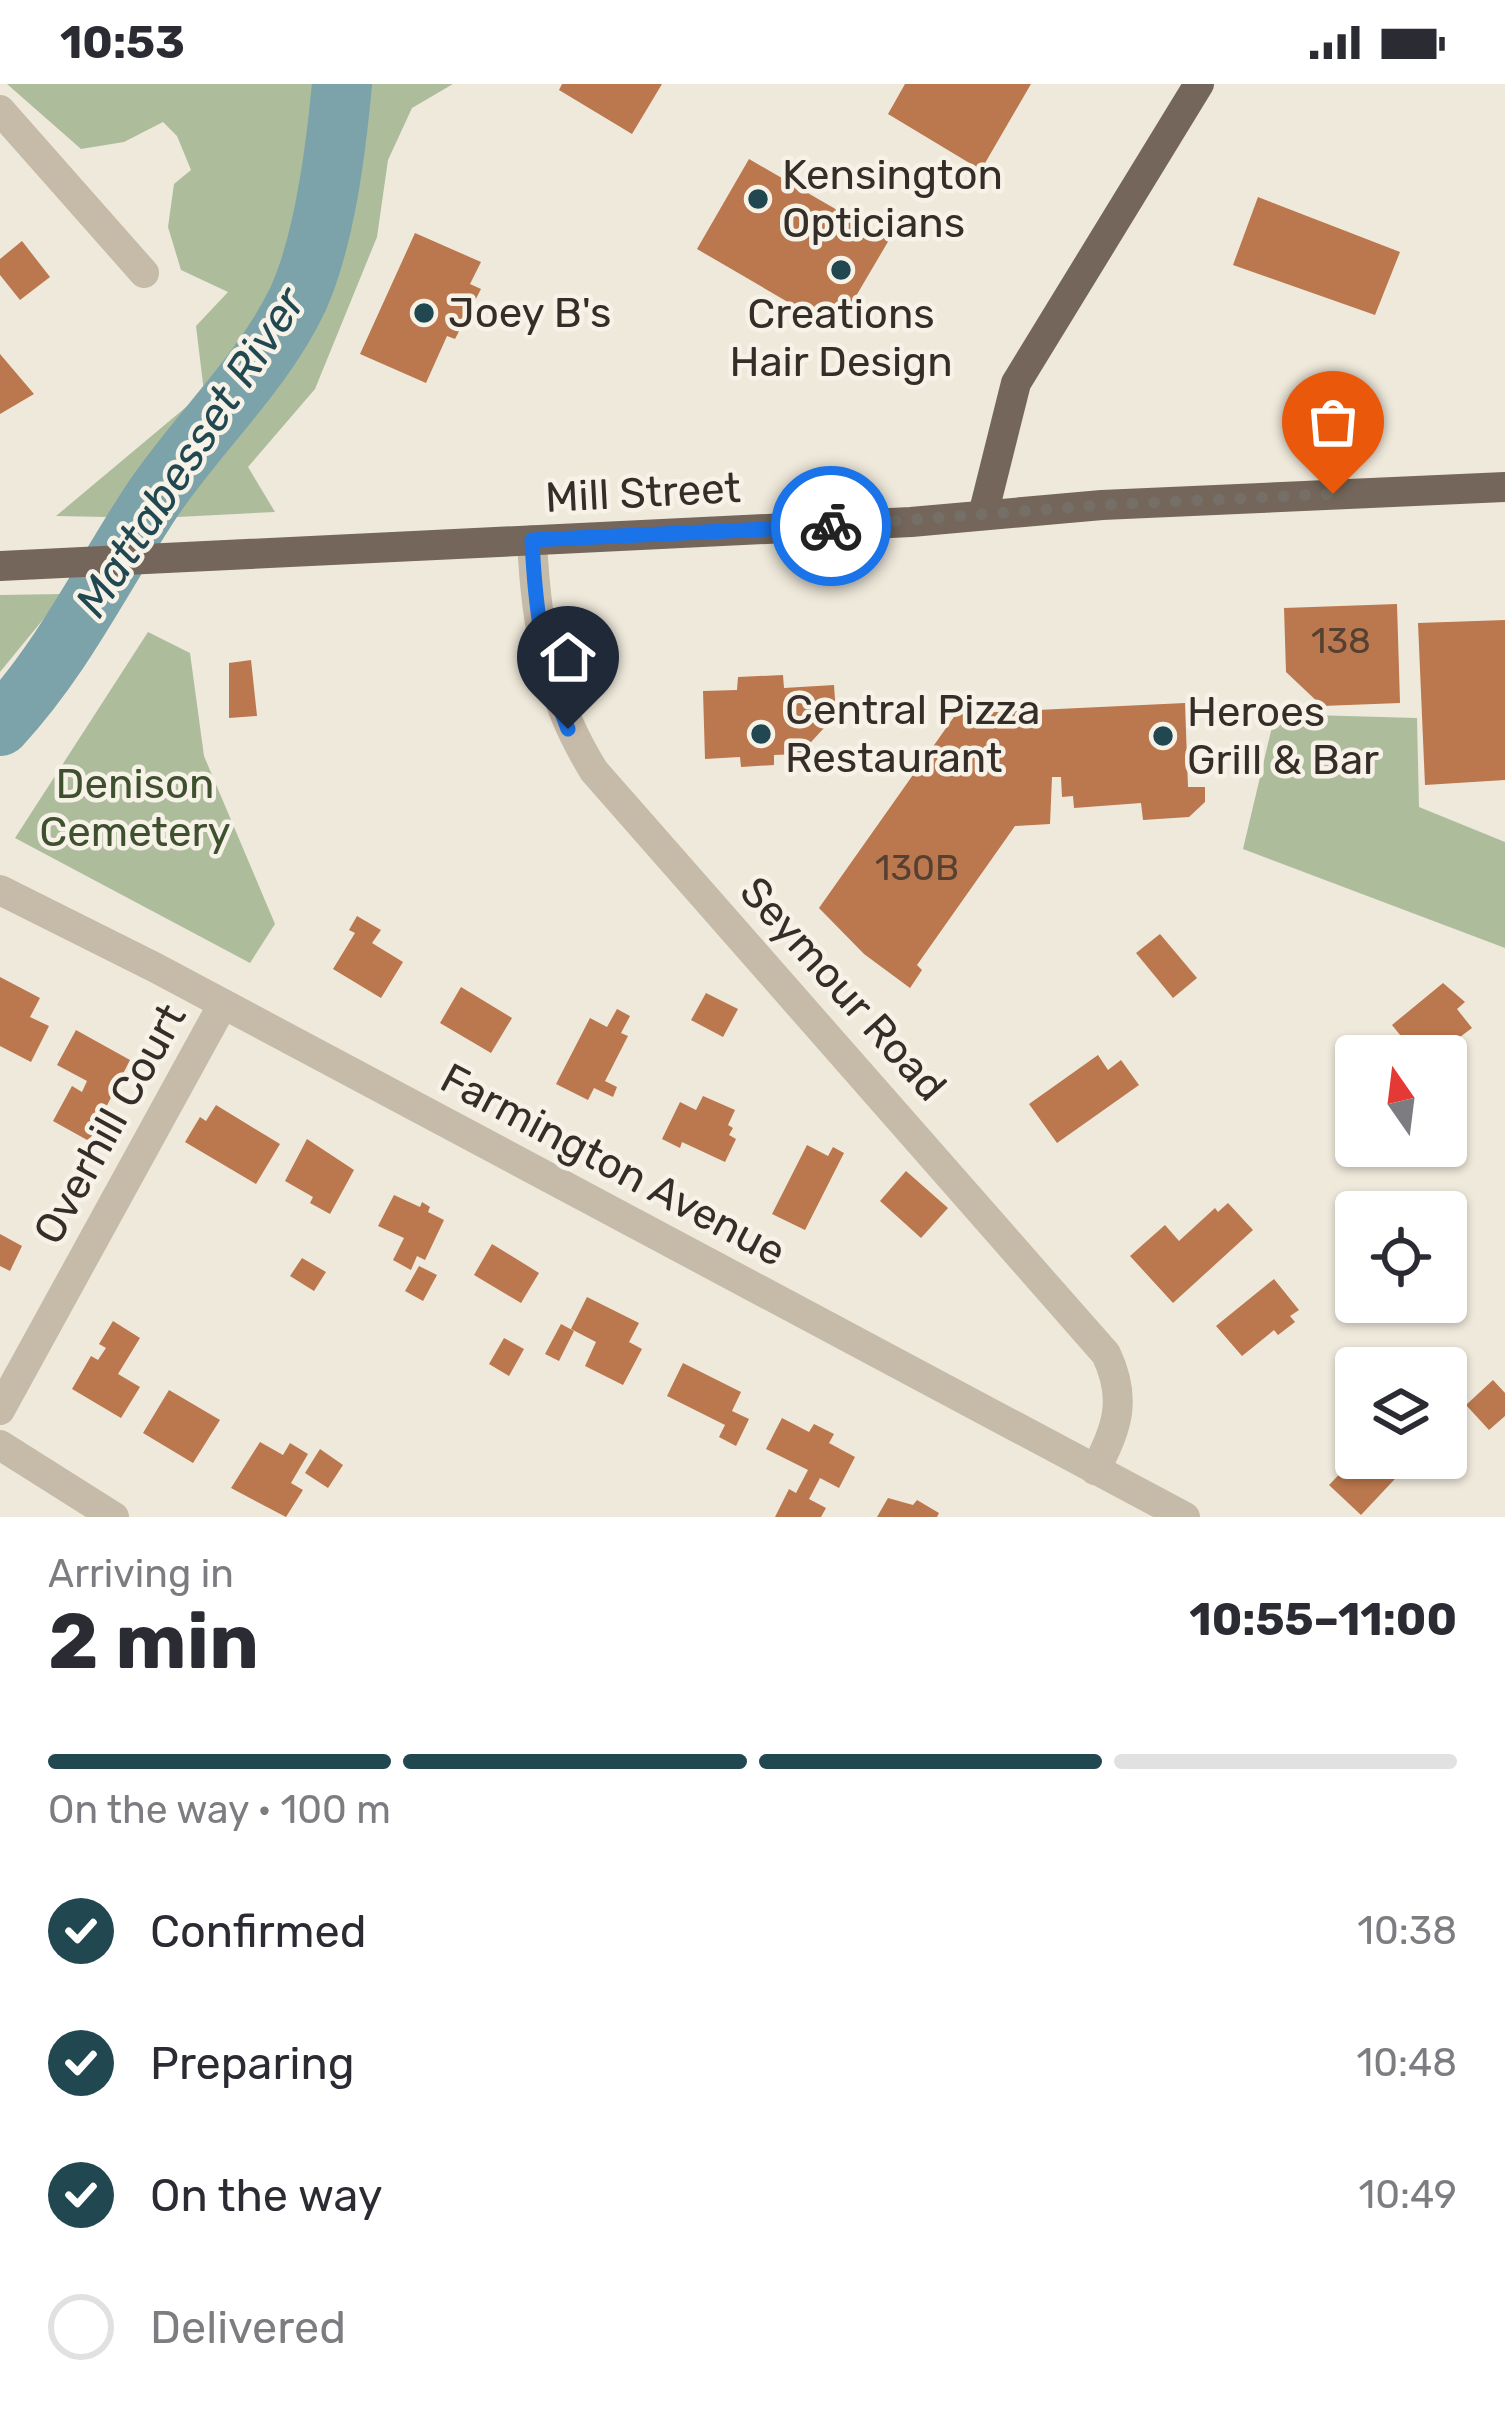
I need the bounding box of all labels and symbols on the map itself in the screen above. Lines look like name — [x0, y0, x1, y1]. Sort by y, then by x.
place label: Kensington Opticians — [782, 150, 1003, 248]
marker: Kensington Opticians — [745, 186, 771, 212]
marker: Creations Hair Design — [828, 257, 854, 283]
water label: Mattabesset River — [64, 276, 317, 626]
place label: Joey B's — [448, 288, 612, 338]
place label: Creations Hair Design — [729, 289, 953, 387]
marker: Joey B's — [411, 300, 437, 326]
pin — [1282, 371, 1384, 494]
street label: Mill Street — [544, 463, 742, 523]
courier — [771, 466, 891, 586]
pin — [517, 606, 619, 729]
house number: 138 — [1311, 619, 1371, 662]
place label: Central Pizza Restaurant — [785, 685, 1040, 783]
place label: Heroes Grill & Bar — [1187, 687, 1379, 785]
marker: Central Pizza Restaurant — [748, 721, 774, 747]
marker: Heroes Grill & Bar — [1150, 723, 1176, 749]
park label: Denison Cemetery — [39, 759, 231, 857]
house number: 130B — [875, 846, 959, 889]
street label: Seymour Road — [730, 867, 956, 1111]
street label: Overhill Court — [24, 995, 196, 1253]
north arrow — [1335, 1035, 1467, 1167]
street label: Farmington Avenue — [432, 1053, 794, 1277]

